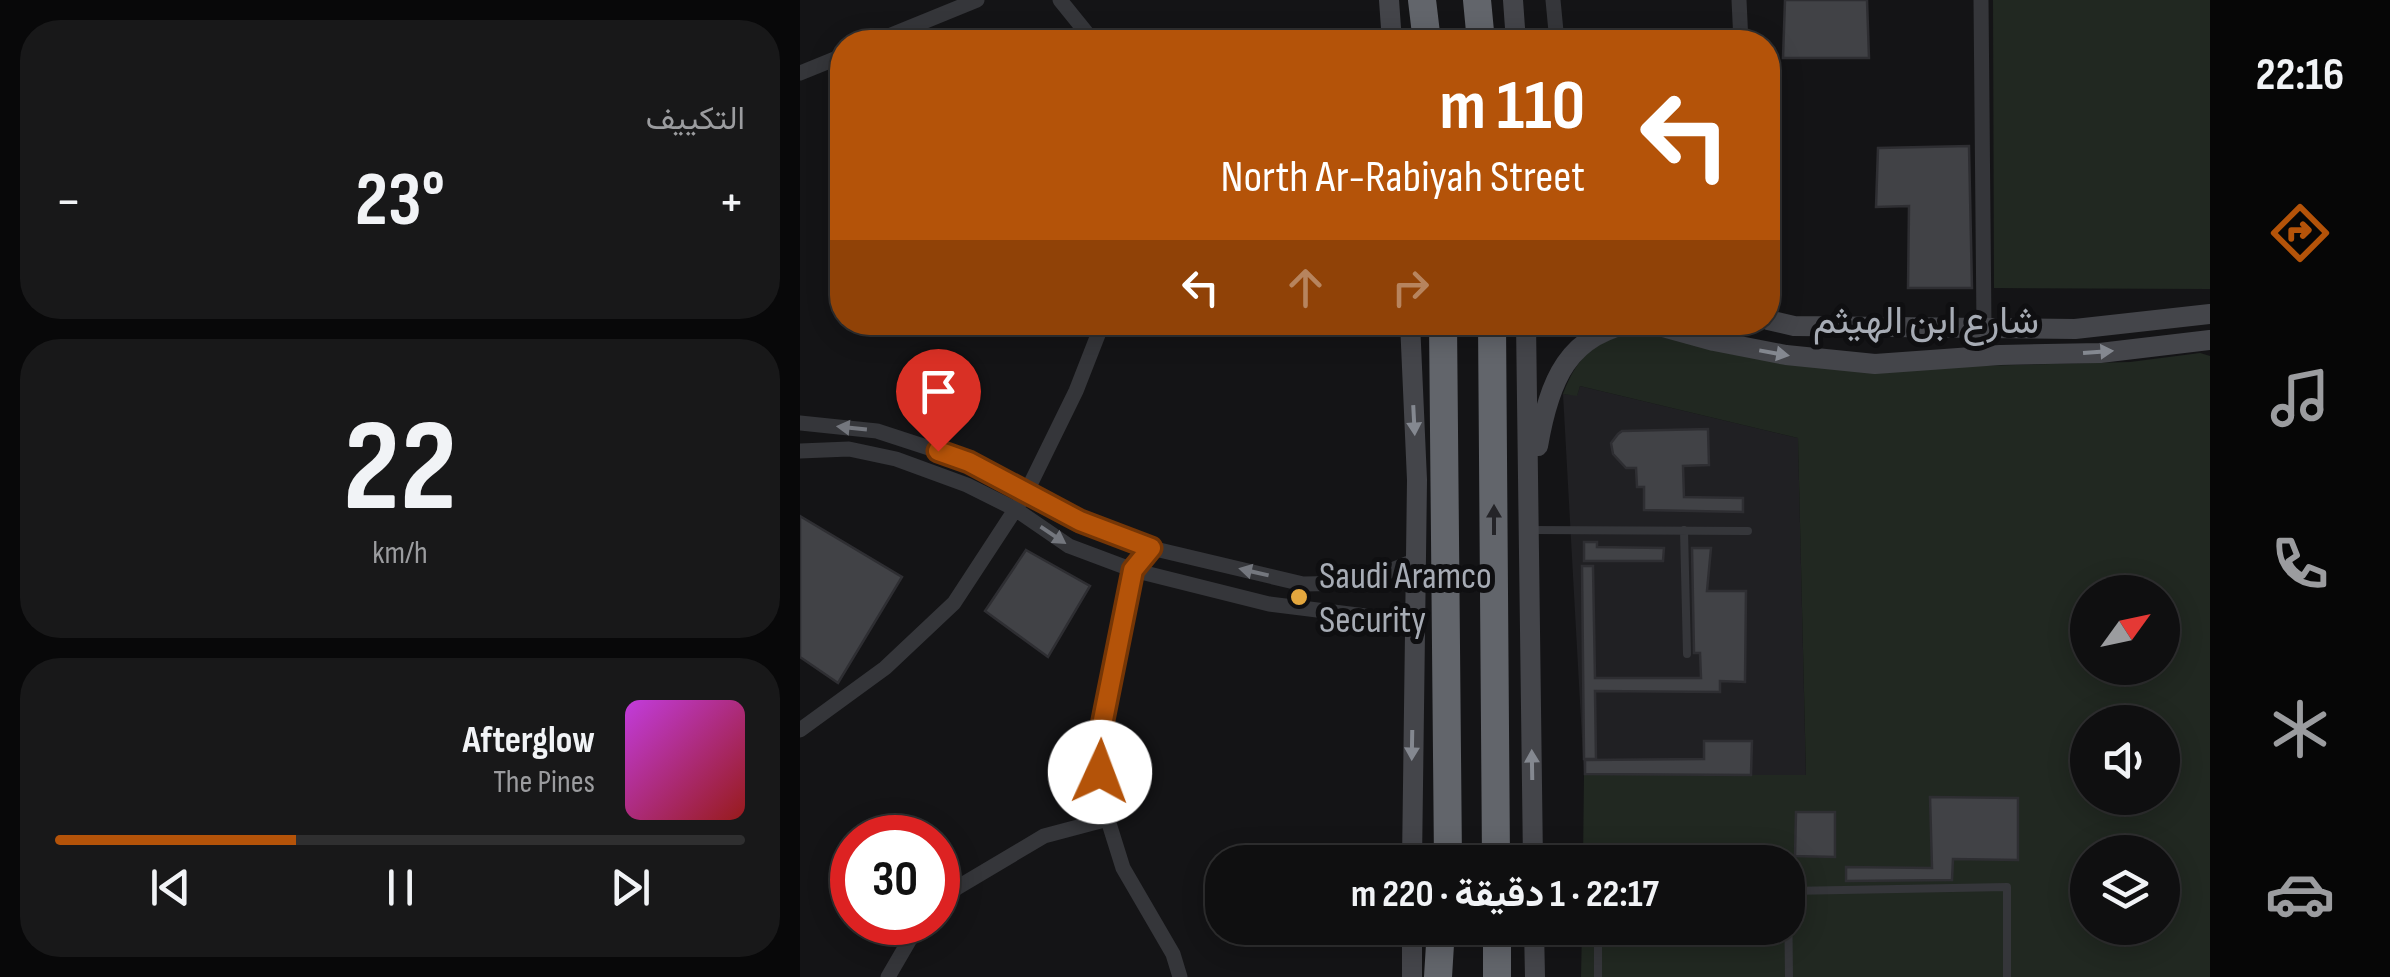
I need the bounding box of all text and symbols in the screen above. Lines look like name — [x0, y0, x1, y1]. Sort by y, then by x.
text: 22:16 — [2256, 48, 2344, 103]
text: 110 m — [1439, 65, 1585, 149]
icon: left — [1620, 70, 1750, 200]
text: التكييف — [646, 100, 745, 139]
text: North Ar-Rabiyah Street — [1220, 150, 1585, 205]
text: 23° — [355, 156, 445, 247]
text: − — [55, 169, 82, 236]
text: + — [718, 169, 745, 236]
icon: directions — [2265, 198, 2335, 268]
icon: left — [1173, 260, 1228, 315]
icon: ahead — [1278, 260, 1333, 315]
icon: right — [1383, 260, 1438, 315]
street label: شارع ابن الهيثم — [1813, 299, 2039, 346]
one-way arrow — [2083, 344, 2115, 360]
one-way arrow — [1759, 346, 1790, 361]
pin — [896, 349, 981, 452]
icon: music — [2265, 363, 2335, 433]
icon: arrive — [911, 364, 966, 419]
text: 22 — [343, 391, 457, 547]
one-way arrow — [1406, 404, 1422, 436]
one-way arrow — [836, 420, 868, 436]
one-way arrow — [1486, 504, 1502, 536]
one-way arrow — [1040, 525, 1067, 544]
icon: phone — [2265, 529, 2335, 599]
text: km/h — [372, 534, 428, 573]
place label: Saudi Aramco Security — [1319, 554, 1492, 643]
one-way arrow — [1238, 564, 1269, 579]
north arrow — [2070, 575, 2180, 685]
map controls — [2070, 575, 2180, 945]
marker: Saudi Aramco Security — [1288, 586, 1310, 608]
icon: climate — [2265, 694, 2335, 764]
button: sound — [2070, 705, 2180, 815]
text: Afterglow — [462, 718, 595, 763]
position arrow — [1048, 720, 1152, 824]
one-way arrow — [1404, 729, 1420, 761]
one-way arrow — [1524, 749, 1540, 781]
text: The Pines — [493, 763, 595, 802]
speed limit sign: 30 — [830, 815, 960, 945]
button: layers — [2070, 835, 2180, 945]
icon: car — [2265, 859, 2335, 929]
icon: previous — [143, 860, 198, 915]
icon: pause — [373, 860, 428, 915]
icon: next — [603, 860, 658, 915]
text: 22:17 · 1 دقيقة · 220 m — [1351, 872, 1659, 917]

